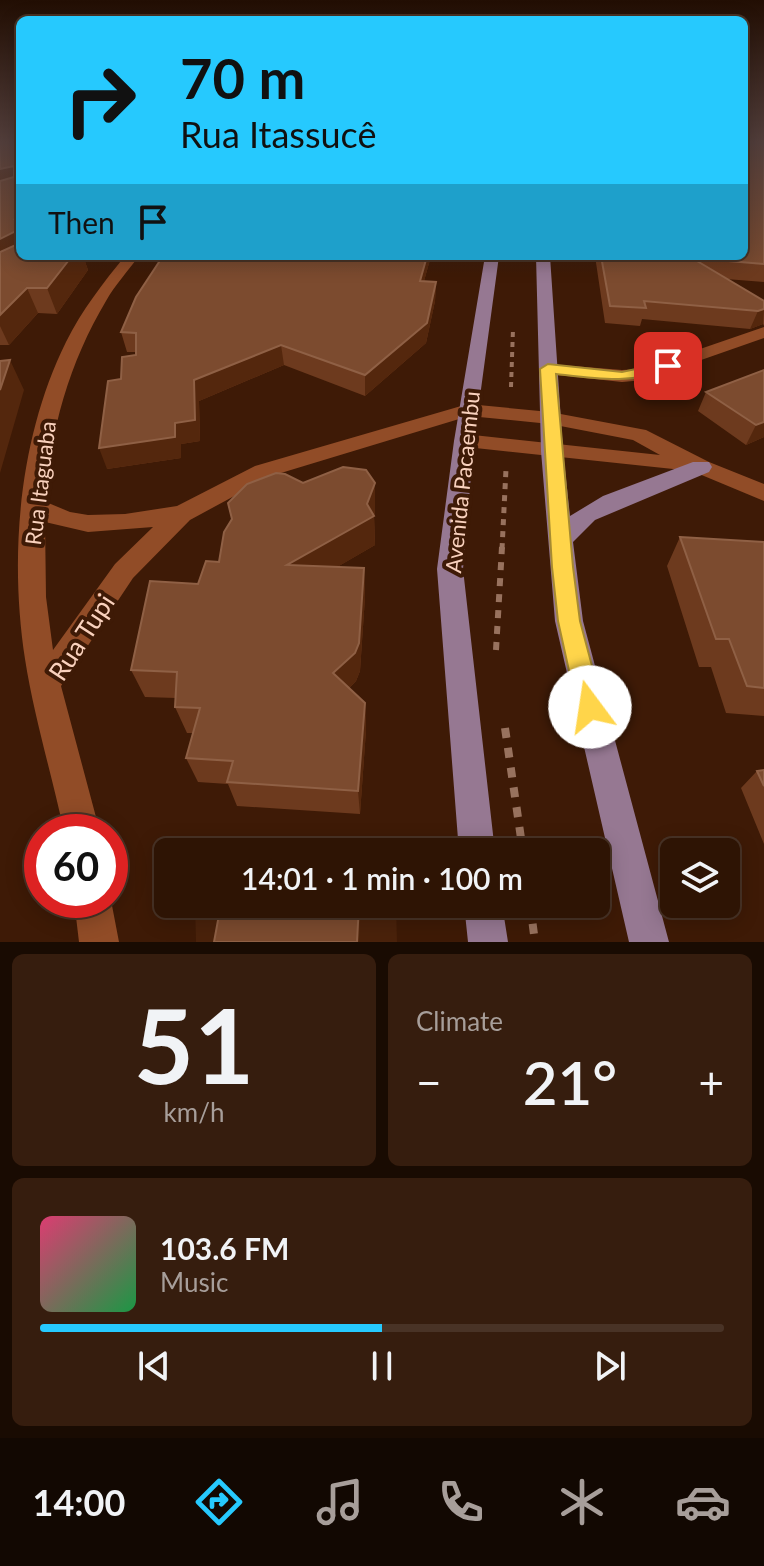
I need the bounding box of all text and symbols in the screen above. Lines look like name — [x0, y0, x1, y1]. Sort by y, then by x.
text: 70 m — [180, 44, 305, 111]
icon: right — [48, 48, 152, 152]
text: Rua Itassucê — [180, 112, 376, 156]
icon: arrive — [131, 200, 175, 244]
text: Then — [48, 204, 115, 240]
pin — [634, 332, 702, 400]
icon: arrive — [646, 344, 690, 388]
street label: Avenida Pacaembu — [439, 390, 485, 574]
street label: Rua Itaguaba — [19, 419, 61, 547]
street label: Rua Tupi — [41, 588, 121, 686]
position arrow — [548, 665, 632, 749]
speed limit sign: 60 — [24, 814, 128, 918]
map controls — [660, 838, 740, 918]
button: layers — [660, 838, 740, 918]
text: 14:01 · 1 min · 100 m — [241, 860, 523, 896]
text: 51 — [134, 981, 254, 1106]
text: Climate — [416, 1005, 503, 1037]
text: 21° — [523, 1046, 617, 1118]
text: − — [416, 1056, 442, 1108]
text: + — [698, 1056, 724, 1108]
text: km/h — [164, 1096, 224, 1128]
text: 103.6 FM — [160, 1230, 289, 1266]
text: Music — [160, 1266, 228, 1298]
icon: previous — [132, 1344, 176, 1388]
icon: pause — [360, 1344, 404, 1388]
icon: next — [588, 1344, 632, 1388]
icon: directions — [191, 1474, 247, 1530]
icon: music — [312, 1474, 368, 1530]
icon: phone — [433, 1474, 489, 1530]
icon: climate — [554, 1474, 610, 1530]
icon: car — [675, 1474, 731, 1530]
text: 14:00 — [33, 1480, 125, 1524]

